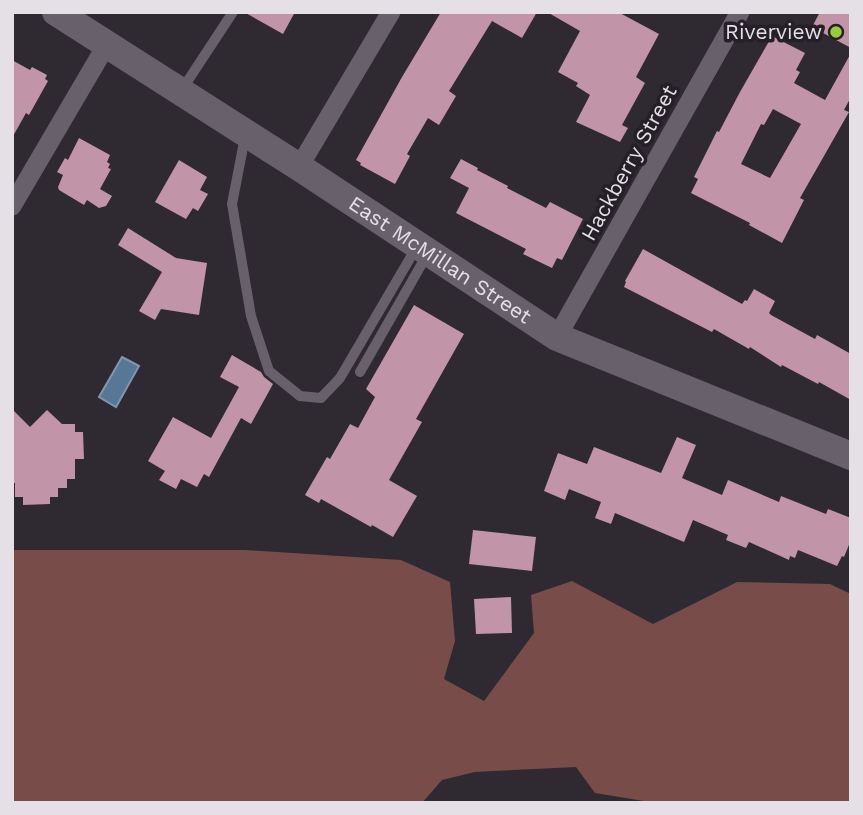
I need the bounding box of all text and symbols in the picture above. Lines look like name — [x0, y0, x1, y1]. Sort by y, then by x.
place label: Riverview — [725, 19, 822, 44]
marker: Riverview — [828, 24, 844, 40]
street label: Hackberry Street — [575, 80, 682, 245]
street label: East McMillan Street — [344, 190, 536, 329]

